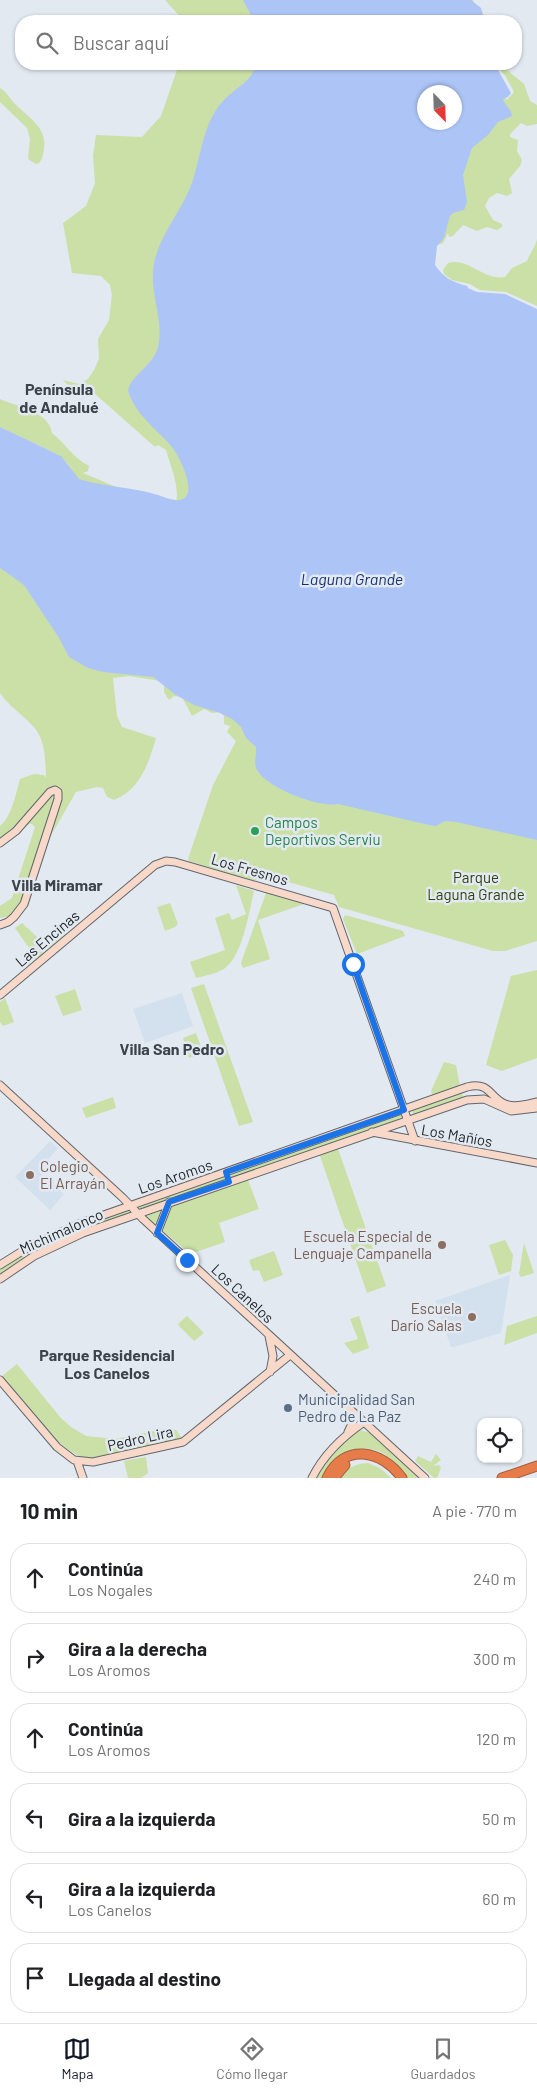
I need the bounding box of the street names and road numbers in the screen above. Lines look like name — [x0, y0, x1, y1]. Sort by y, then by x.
street label: Los Fresnos — [210, 849, 290, 889]
street label: Las Encinas — [11, 906, 83, 970]
street label: Los Mañíos — [420, 1120, 494, 1150]
street label: Los Aromos — [136, 1155, 214, 1197]
street label: Michimalonco — [16, 1205, 106, 1257]
street label: Los Canelos — [208, 1260, 278, 1326]
street label: Pedro Lira — [105, 1422, 175, 1454]

